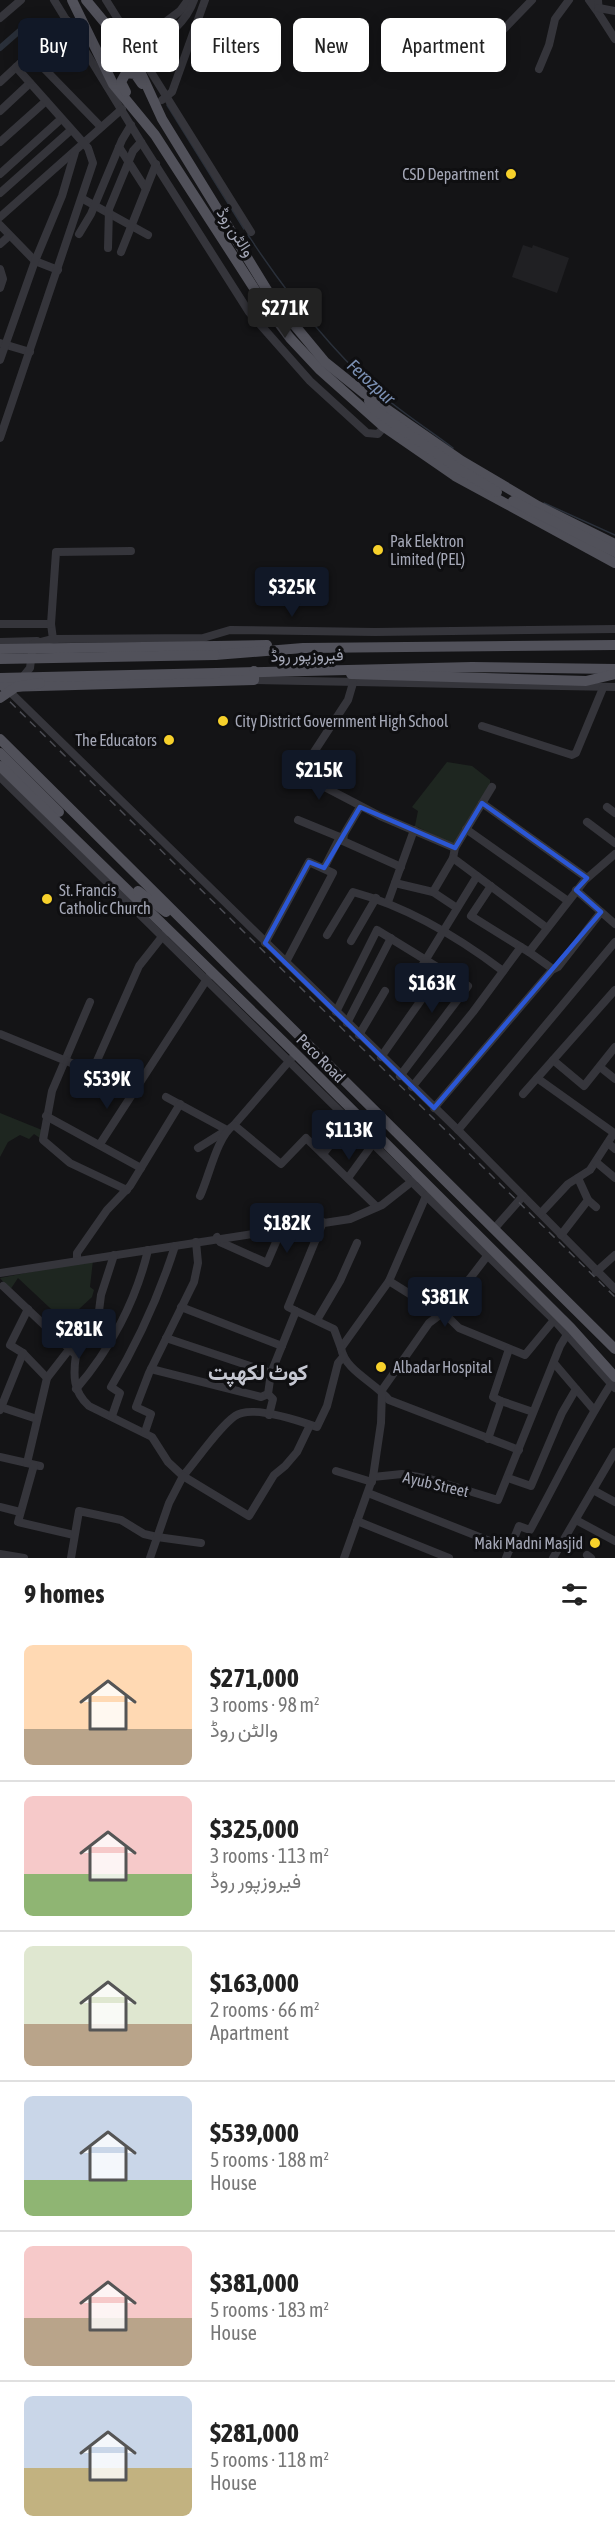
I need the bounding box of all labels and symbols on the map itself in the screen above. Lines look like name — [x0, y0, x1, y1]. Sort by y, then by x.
place label: CSD Department — [402, 165, 499, 184]
marker: CSD Department — [504, 167, 518, 181]
street label: والٹن روڈ — [212, 204, 258, 261]
pin: $271K — [243, 288, 327, 339]
water label: Ferozpur — [343, 355, 400, 409]
place label: Pak Elektron Limited (PEL) — [390, 532, 465, 569]
marker: Pak Elektron Limited (PEL) — [371, 543, 385, 557]
pin: $325K — [250, 567, 334, 618]
street label: فیروزپور روڈ — [270, 645, 344, 668]
place label: City District Government High School — [235, 712, 449, 731]
marker: City District Government High School — [216, 714, 230, 728]
place label: The Educators — [75, 731, 157, 749]
marker: The Educators — [162, 733, 176, 747]
pin: $215K — [277, 750, 361, 801]
place label: St. Francis Catholic Church — [59, 881, 151, 917]
marker: St. Francis Catholic Church — [40, 892, 54, 906]
pin: $163K — [390, 963, 474, 1014]
street label: Peco Road — [293, 1030, 349, 1086]
pin: $539K — [65, 1059, 149, 1110]
pin: $113K — [307, 1110, 391, 1161]
pin: $182K — [245, 1203, 329, 1254]
pin: $381K — [403, 1277, 487, 1328]
pin: $281K — [37, 1309, 121, 1360]
place label: Albadar Hospital — [393, 1358, 493, 1377]
district label: کوٹ لکھپت — [208, 1359, 308, 1388]
marker: Albadar Hospital — [374, 1360, 388, 1374]
street label: Ayub Street — [401, 1468, 471, 1501]
place label: Maki Madni Masjid — [474, 1534, 583, 1553]
marker: Maki Madni Masjid — [588, 1536, 602, 1550]

